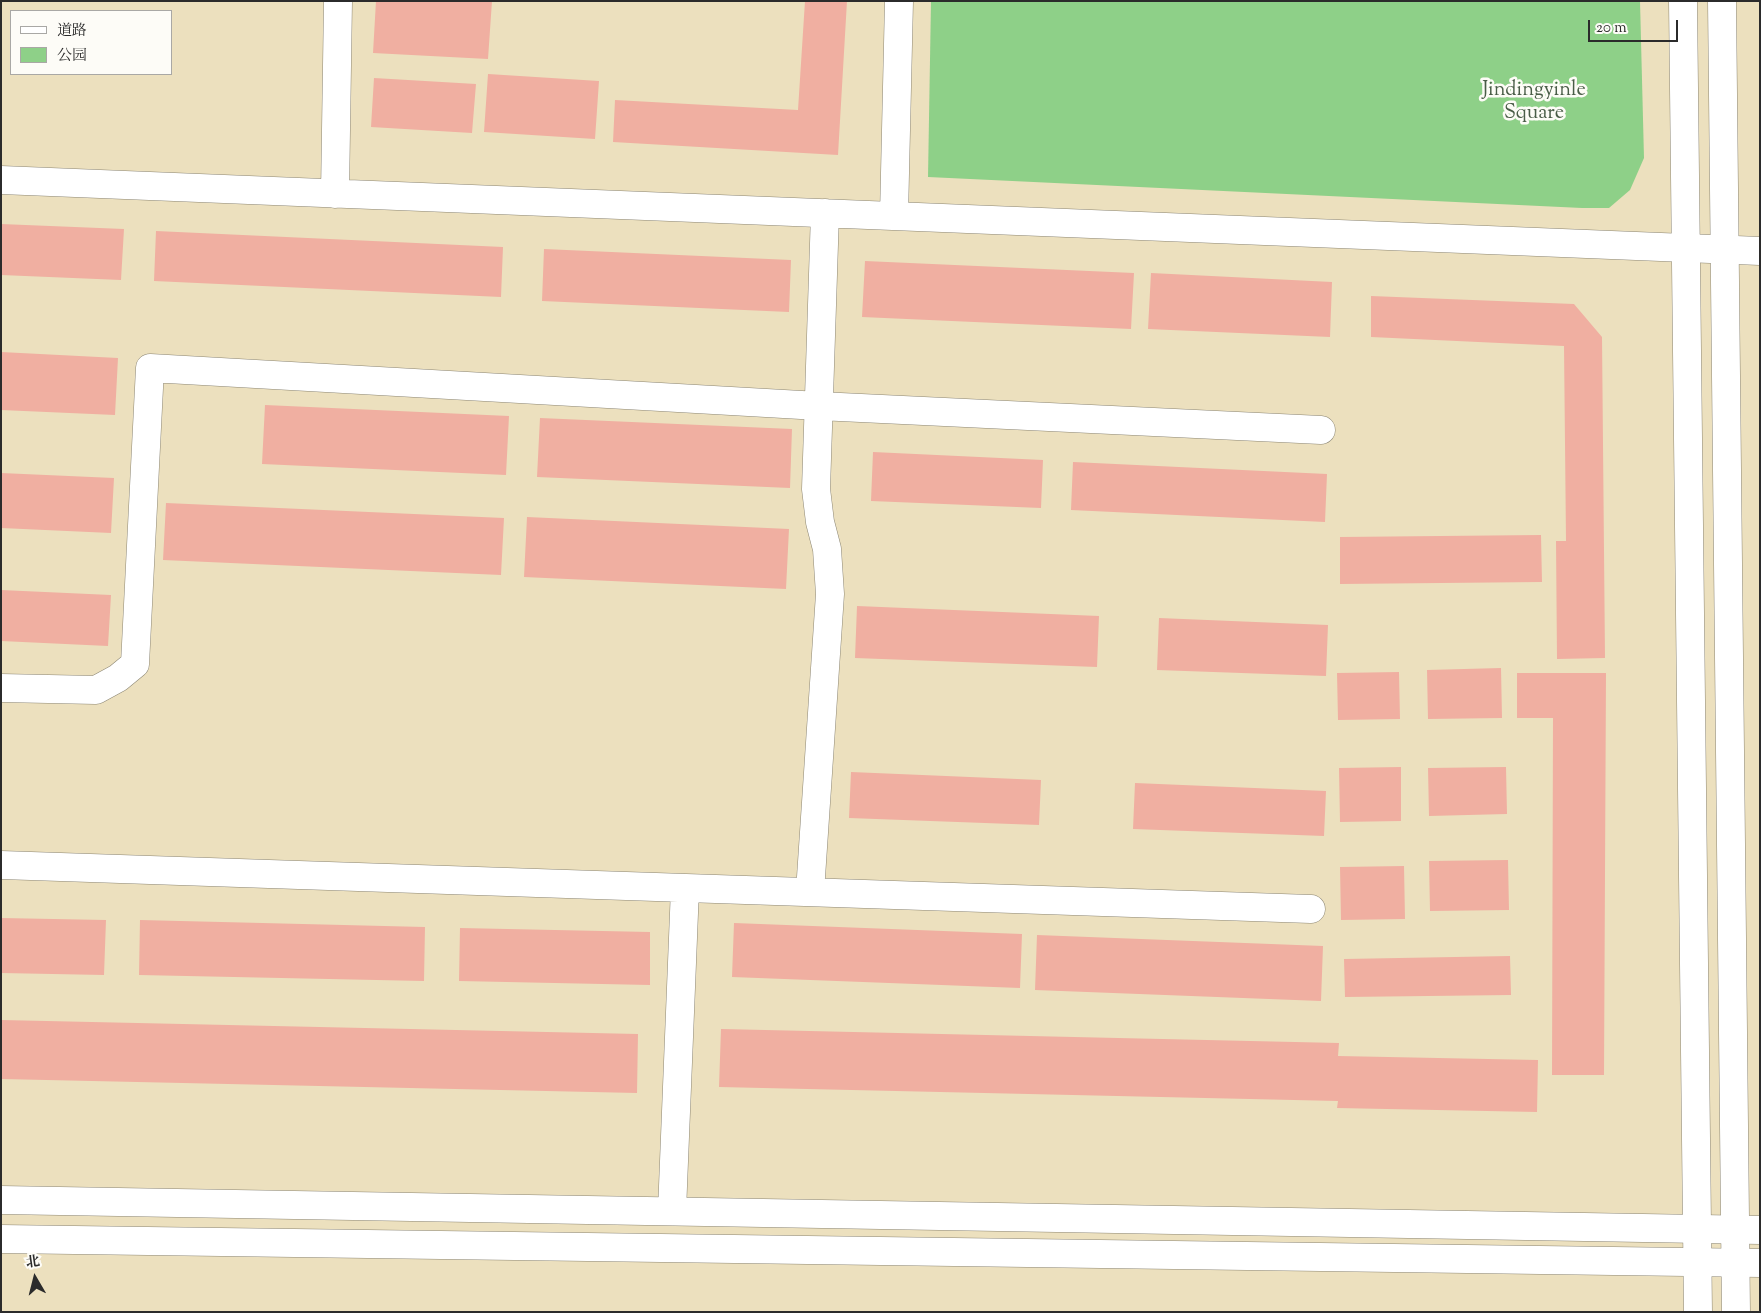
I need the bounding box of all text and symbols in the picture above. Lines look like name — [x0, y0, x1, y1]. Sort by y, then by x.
legend — [10, 10, 172, 75]
scale bar — [1591, 10, 1681, 42]
text: 20 m — [1596, 18, 1627, 39]
text: 道路 — [57, 21, 87, 42]
text: 公园 — [57, 46, 87, 67]
park label: Jindingyinle Square — [1482, 80, 1586, 127]
text: 北 — [25, 1252, 41, 1274]
north arrow — [10, 1253, 60, 1303]

